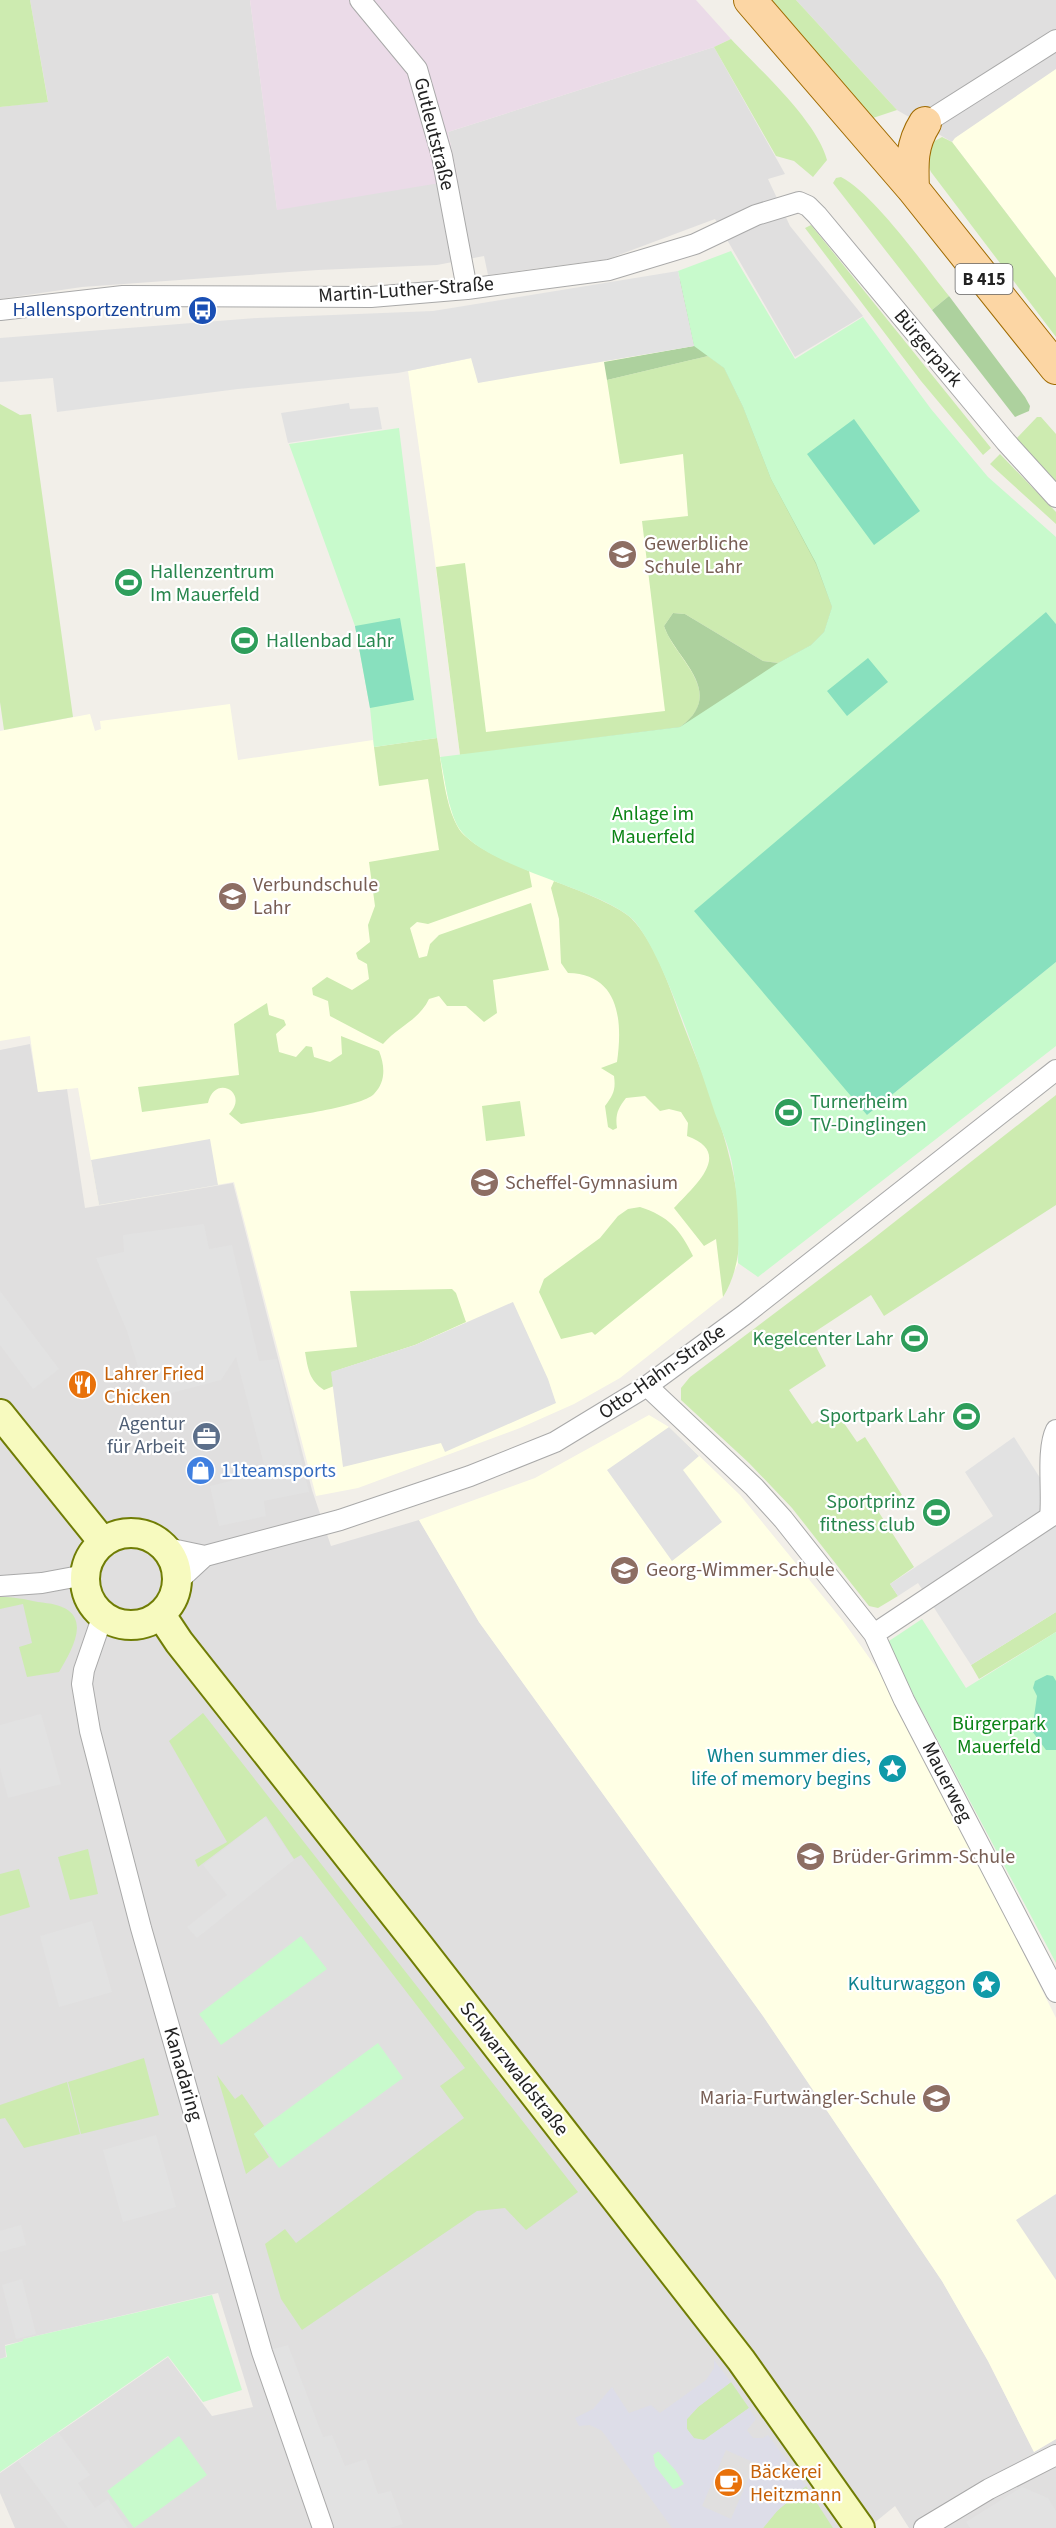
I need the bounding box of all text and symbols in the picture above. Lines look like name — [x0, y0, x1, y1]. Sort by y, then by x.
street label: Gutleutstraße — [406, 75, 462, 193]
road number: B 415 — [956, 264, 1012, 294]
street label: Martin-Luther-Straße — [317, 270, 495, 310]
bus stop icon: Hallensportzentrum — [186, 294, 218, 326]
place label: Hallensportzentrum — [12, 296, 181, 324]
street label: Bürgerpark — [887, 303, 969, 393]
place label: Gewerbliche Schule Lahr — [644, 530, 749, 581]
school or university icon: Gewerbliche Schule Lahr — [607, 539, 639, 571]
place label: Hallenzentrum Im Mauerfeld — [150, 558, 275, 609]
sports icon: Hallenzentrum Im Mauerfeld — [113, 567, 145, 599]
sports icon: Hallenbad Lahr — [229, 625, 261, 657]
place label: Hallenbad Lahr — [266, 627, 394, 655]
park label: Anlage im Mauerfeld — [611, 800, 695, 851]
place label: Verbundschule Lahr — [253, 871, 378, 922]
school or university icon: Verbundschule Lahr — [216, 880, 248, 912]
place label: Turnerheim TV-Dinglingen — [810, 1088, 927, 1139]
sports icon: Turnerheim TV-Dinglingen — [773, 1097, 805, 1129]
school or university icon: Scheffel-Gymnasium — [468, 1167, 500, 1199]
place label: Scheffel-Gymnasium — [505, 1169, 678, 1197]
street label: Otto-Hahn-Straße — [593, 1318, 731, 1426]
sports icon: Kegelcenter Lahr — [898, 1323, 930, 1355]
place label: Kegelcenter Lahr — [752, 1325, 893, 1353]
place label: Lahrer Fried Chicken — [104, 1360, 205, 1411]
restaurant icon: Lahrer Fried Chicken — [67, 1369, 99, 1401]
sports icon: Sportpark Lahr — [950, 1400, 982, 1432]
place label: Sportpark Lahr — [819, 1402, 945, 1430]
place label: Agentur für Arbeit — [107, 1410, 185, 1461]
office icon: Agentur für Arbeit — [190, 1420, 222, 1452]
shop icon: 11teamsports — [184, 1455, 216, 1487]
place label: 11teamsports — [221, 1457, 336, 1485]
place label: Sportprinz fitness club — [820, 1488, 915, 1539]
sports icon: Sportprinz fitness club — [920, 1497, 952, 1529]
school or university icon: Georg-Wimmer-Schule — [609, 1554, 641, 1586]
place label: Georg-Wimmer-Schule — [646, 1556, 835, 1584]
park label: Bürgerpark Mauerfeld — [952, 1710, 1046, 1761]
street label: Mauerweg — [915, 1737, 979, 1827]
place label: When summer dies, life of memory begins — [691, 1742, 871, 1793]
place icon: When summer dies, life of memory begins — [876, 1752, 908, 1784]
school or university icon: Brüder-Grimm-Schule — [795, 1841, 827, 1873]
place label: Brüder-Grimm-Schule — [832, 1843, 1015, 1871]
place icon: Kulturwaggon — [971, 1968, 1003, 2000]
place label: Kulturwaggon — [848, 1970, 966, 1998]
street label: Schwarzwaldstraße — [453, 1996, 575, 2142]
street label: Kanadaring — [156, 2024, 210, 2124]
school or university icon: Maria-Furtwängler-Schule — [921, 2082, 953, 2114]
place label: Maria-Furtwängler-Schule — [700, 2084, 916, 2112]
place label: Bäckerei Heitzmann — [750, 2458, 842, 2509]
cafe icon: Bäckerei Heitzmann — [713, 2467, 745, 2499]

